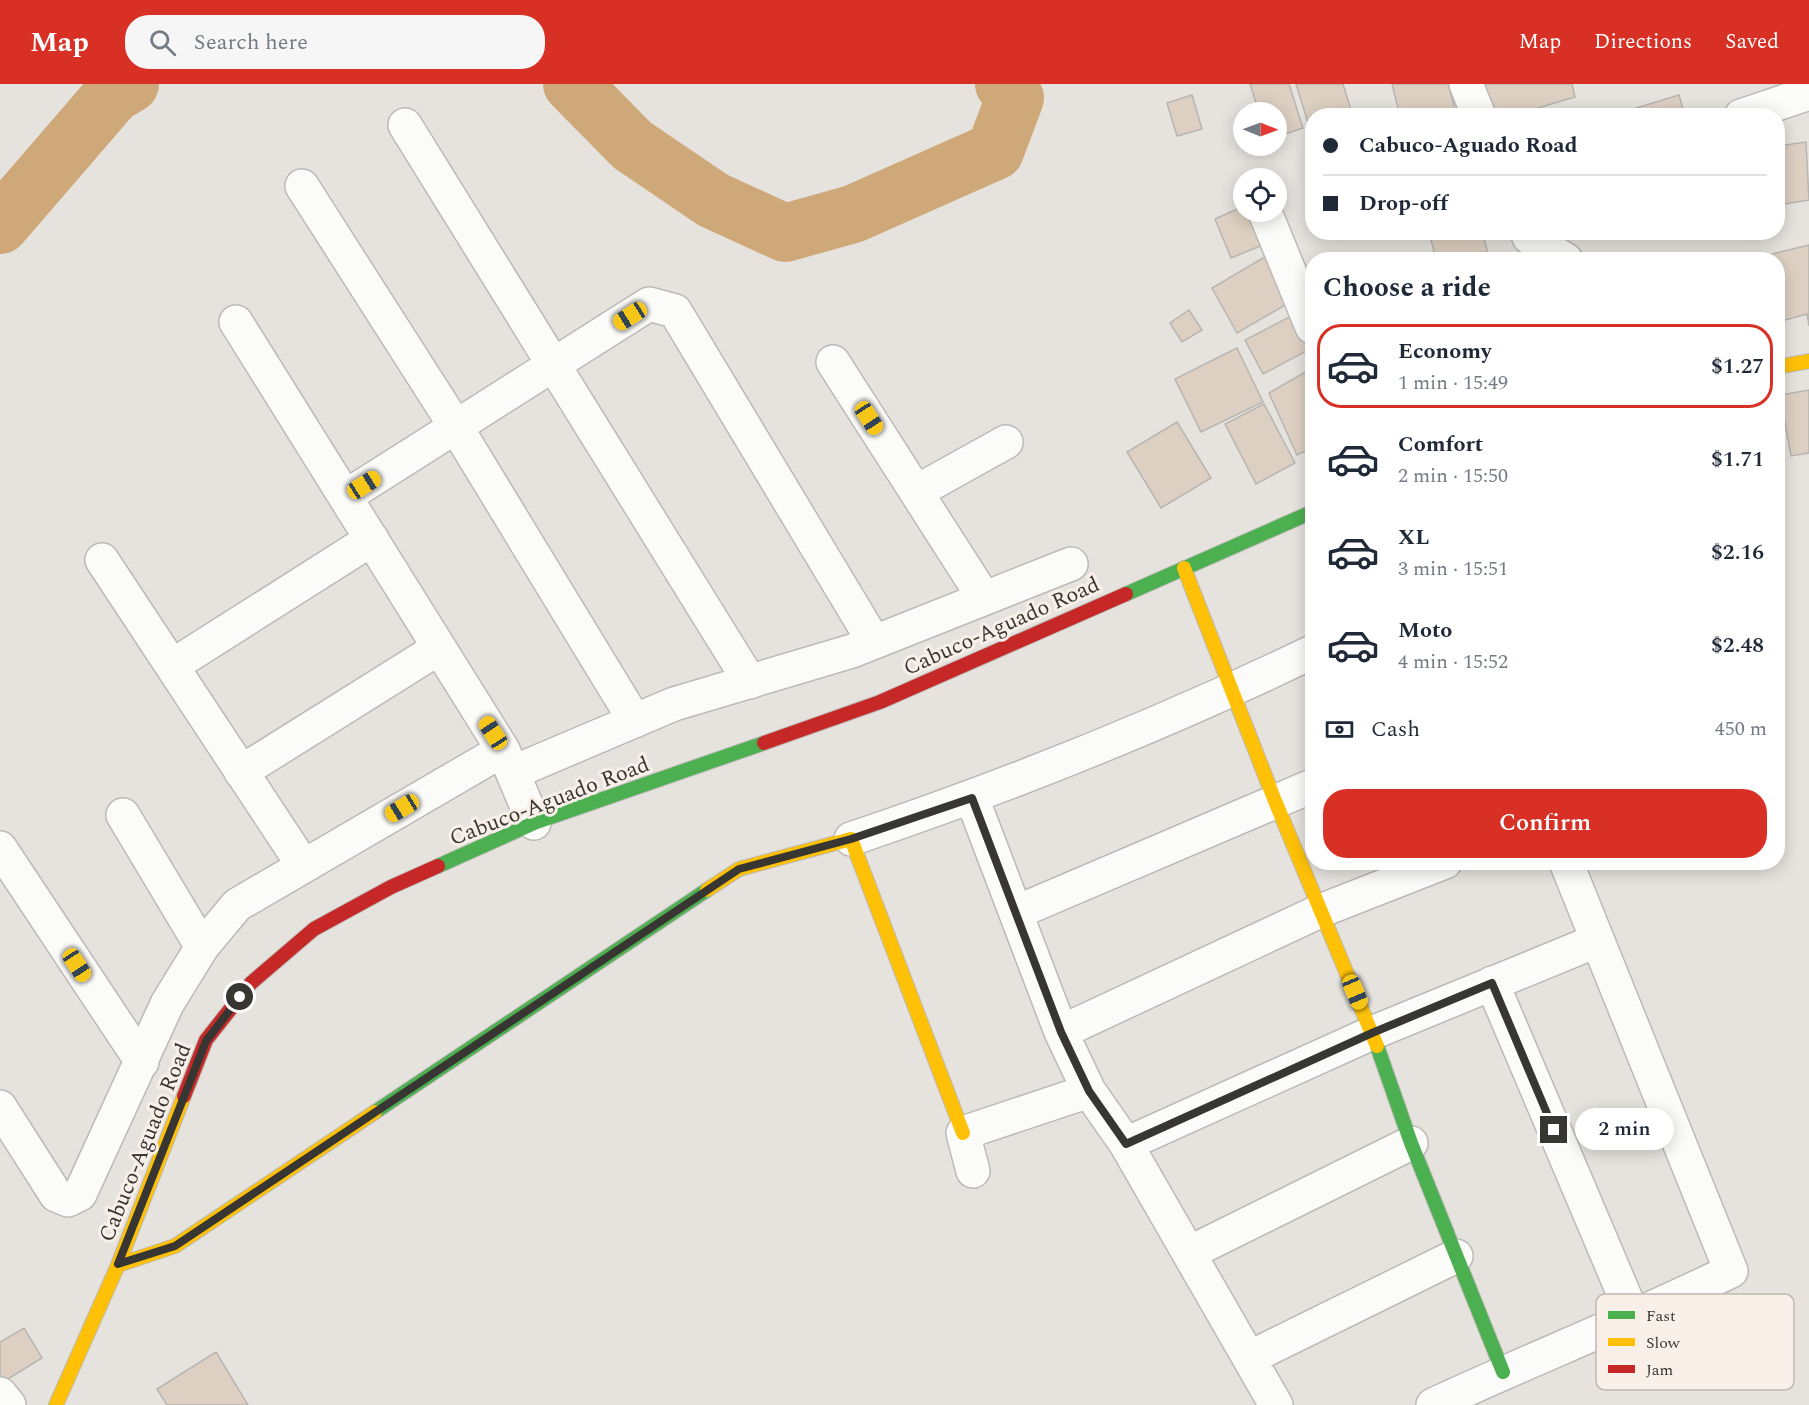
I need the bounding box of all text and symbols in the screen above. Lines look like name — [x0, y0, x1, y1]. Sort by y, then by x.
search box — [125, 15, 545, 69]
text: Map — [30, 21, 89, 64]
icon: search — [146, 26, 179, 59]
text: Search here — [194, 26, 308, 59]
text: Map — [1519, 26, 1561, 58]
text: Directions — [1594, 26, 1692, 58]
text: Saved — [1725, 26, 1779, 58]
north arrow — [1233, 102, 1287, 156]
map controls — [1233, 102, 1287, 222]
text: Cabuco-Aguado Road — [1359, 129, 1577, 162]
button: locate — [1233, 168, 1287, 222]
text: Drop-off — [1359, 187, 1448, 220]
text: Choose a ride — [1323, 267, 1491, 309]
car — [610, 299, 650, 333]
text: Economy — [1398, 335, 1491, 368]
icon: car — [1326, 339, 1380, 393]
text: $1.27 — [1711, 350, 1764, 383]
text: 1 min · 15:49 — [1398, 368, 1508, 398]
car — [852, 398, 886, 438]
text: Comfort — [1398, 428, 1483, 461]
icon: car — [1326, 432, 1380, 486]
text: $1.71 — [1711, 443, 1764, 476]
text: 2 min · 15:50 — [1398, 461, 1508, 491]
car — [344, 468, 384, 502]
text: XL — [1398, 521, 1429, 554]
icon: car — [1326, 525, 1380, 579]
text: $2.16 — [1711, 536, 1764, 569]
text: 3 min · 15:51 — [1398, 554, 1508, 584]
street label: Cabuco-Aguado Road — [898, 568, 1105, 685]
text: Moto — [1398, 614, 1452, 647]
icon: car — [1326, 618, 1380, 672]
text: $2.48 — [1711, 629, 1764, 662]
text: 4 min · 15:52 — [1398, 647, 1508, 677]
car — [476, 713, 510, 753]
icon: cash — [1323, 713, 1356, 746]
text: Cash — [1371, 713, 1420, 746]
text: 450 m — [1715, 714, 1767, 744]
street label: Cabuco-Aguado Road — [445, 748, 654, 855]
button: Confirm — [1323, 789, 1767, 858]
car — [382, 791, 422, 825]
car — [60, 945, 94, 985]
car — [1340, 972, 1370, 1012]
route start — [226, 983, 253, 1010]
street label: Cabuco-Aguado Road — [90, 1038, 200, 1247]
callout: 2 min — [1575, 1109, 1674, 1151]
text: 2 min — [1599, 1114, 1650, 1144]
route end — [1540, 1116, 1567, 1143]
legend — [1596, 1294, 1794, 1390]
text: Fast — [1646, 1304, 1676, 1328]
text: Slow — [1646, 1331, 1681, 1355]
text: Jam — [1646, 1358, 1674, 1382]

